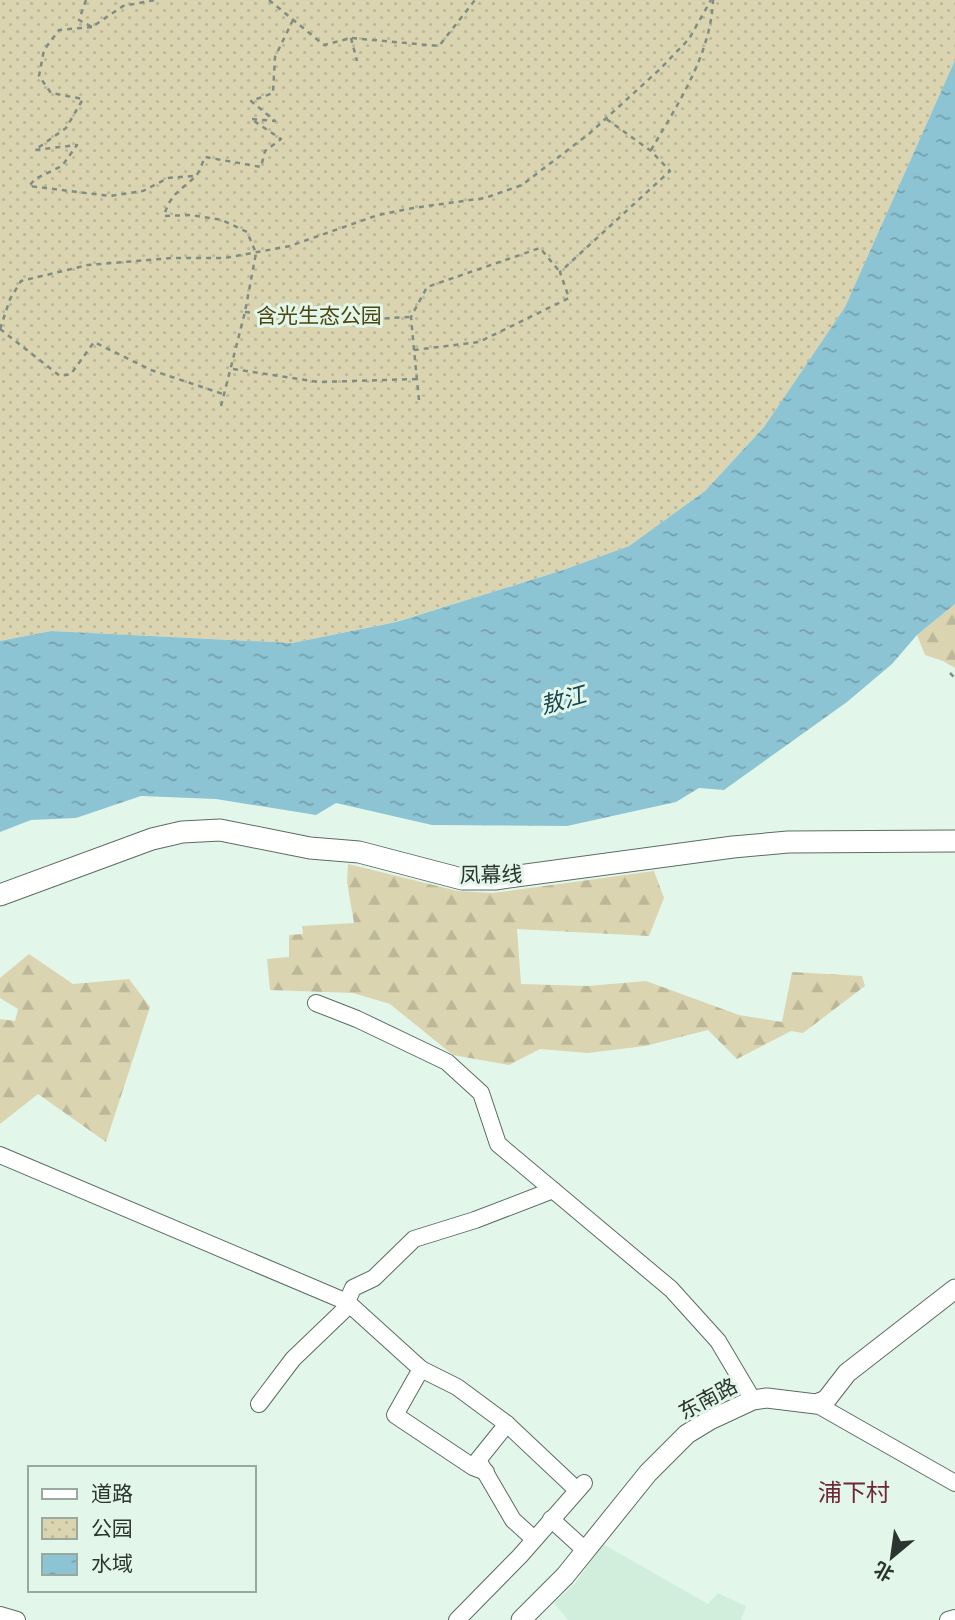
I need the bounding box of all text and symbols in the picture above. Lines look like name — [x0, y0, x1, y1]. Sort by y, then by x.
park label: 含光生态公园 — [256, 303, 382, 328]
water label: 敖江 — [537, 679, 592, 719]
street label: 凤幕线 — [459, 861, 523, 888]
street label: 东南路 — [674, 1373, 741, 1424]
legend — [28, 1466, 256, 1592]
district label: 浦下村 — [818, 1478, 890, 1507]
text: 道路 — [91, 1481, 133, 1506]
text: 公园 — [91, 1516, 133, 1541]
north arrow — [857, 1522, 927, 1592]
text: 水域 — [91, 1551, 133, 1576]
text: 北 — [870, 1558, 897, 1586]

